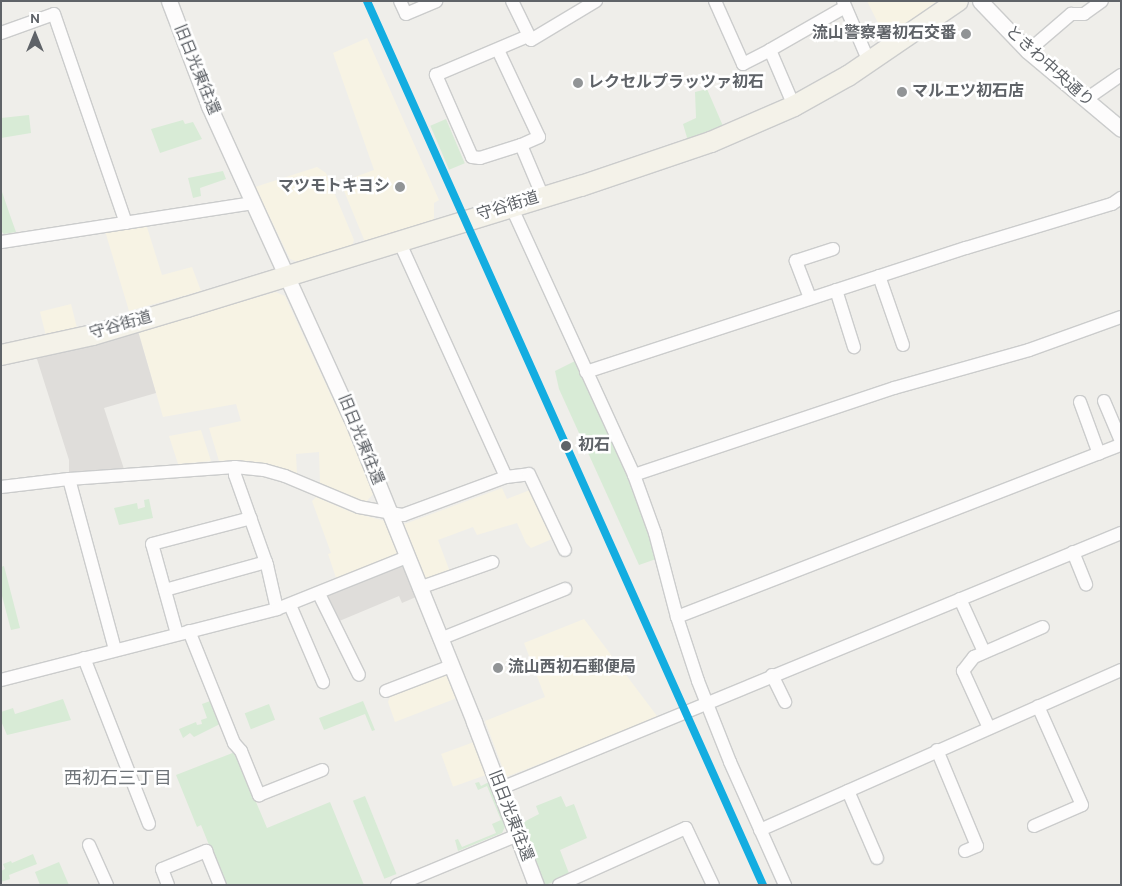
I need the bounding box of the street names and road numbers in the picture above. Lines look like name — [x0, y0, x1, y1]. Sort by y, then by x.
street label: 旧日光東往還 — [169, 22, 223, 118]
street label: ときわ中央通り — [1001, 22, 1097, 112]
street label: 守谷街道 — [475, 188, 541, 226]
street label: 守谷街道 — [88, 308, 154, 344]
street label: 旧日光東往還 — [333, 392, 387, 488]
street label: 旧日光東往還 — [484, 768, 536, 864]

